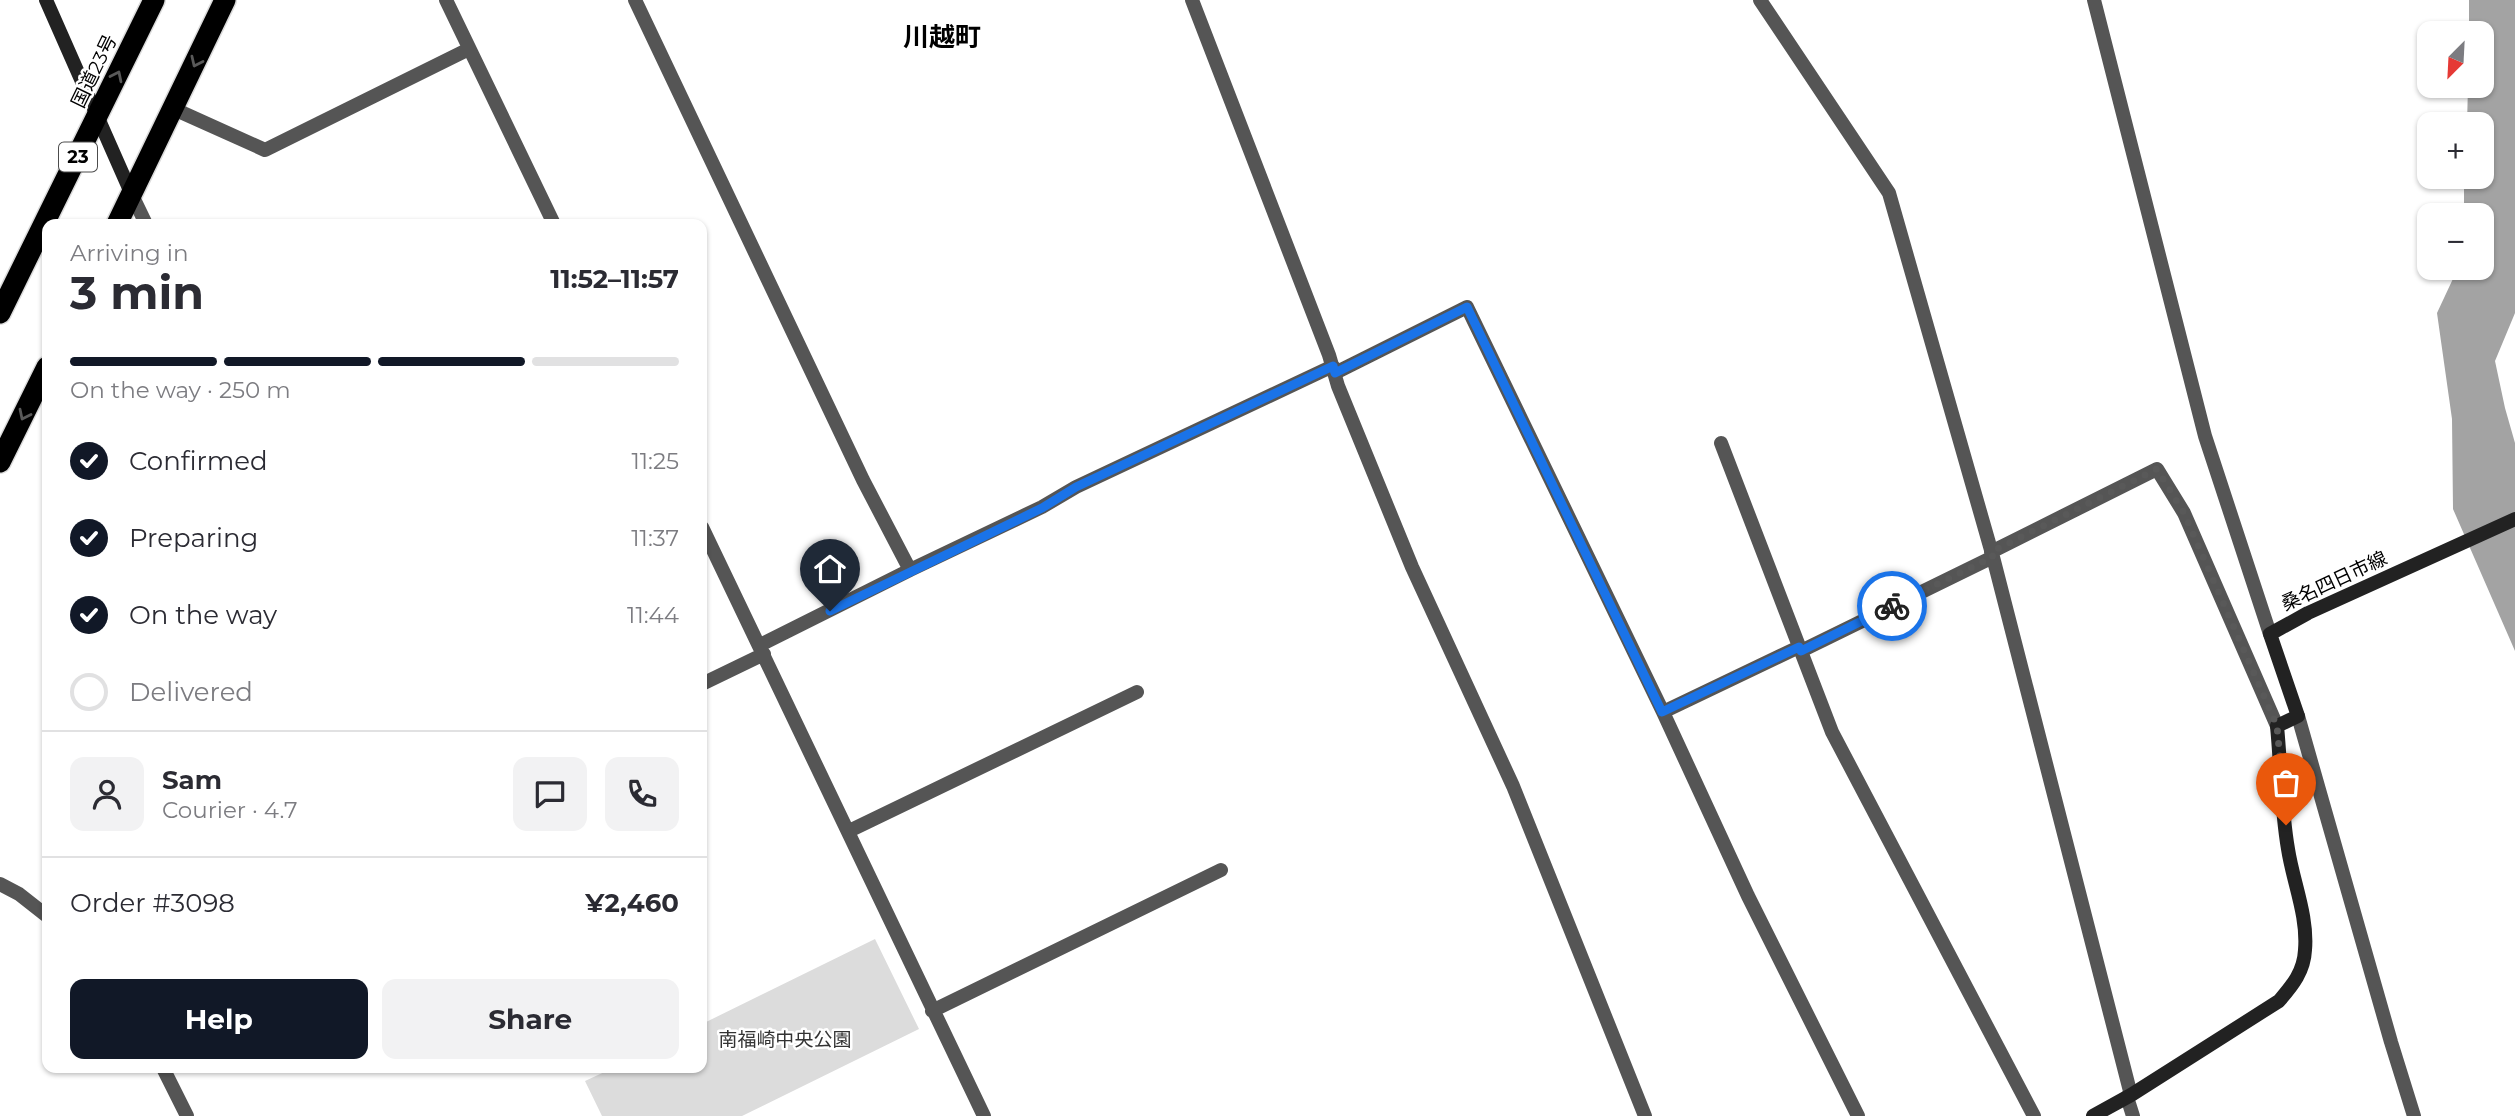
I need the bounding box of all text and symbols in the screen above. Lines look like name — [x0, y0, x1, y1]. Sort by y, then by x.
district label: 川越町 — [903, 21, 981, 53]
north arrow — [2417, 21, 2494, 98]
map controls — [2417, 21, 2494, 280]
street label: 国道23号 — [66, 31, 122, 111]
one-way arrow — [190, 55, 204, 67]
one-way arrow — [108, 71, 122, 83]
button: + — [2417, 112, 2494, 189]
road number: 23 — [59, 142, 97, 172]
button: − — [2417, 203, 2494, 280]
text: Arriving in — [70, 239, 189, 267]
text: 11:52–11:57 — [550, 263, 679, 295]
text: 3 min — [70, 264, 204, 321]
text: On the way · 250 m — [70, 376, 291, 404]
one-way arrow — [18, 408, 32, 420]
icon: check — [70, 442, 108, 480]
text: Confirmed — [129, 445, 268, 477]
text: 11:25 — [631, 447, 679, 475]
icon: check — [70, 519, 108, 557]
text: Preparing — [129, 522, 258, 554]
text: 11:37 — [631, 524, 679, 552]
pin — [800, 539, 860, 611]
street label: 桑名四日市線 — [2277, 546, 2391, 616]
icon: home — [811, 550, 849, 588]
courier — [1857, 571, 1927, 641]
icon: bike — [1873, 587, 1911, 625]
icon: check — [70, 596, 108, 634]
text: On the way — [129, 599, 277, 631]
text: 11:44 — [627, 601, 679, 629]
text: Delivered — [129, 676, 253, 708]
pin — [2256, 753, 2316, 825]
button: person — [70, 757, 144, 831]
button: chat — [513, 757, 587, 831]
button: phone — [605, 757, 679, 831]
text: Sam — [162, 764, 222, 796]
icon: bag — [2267, 764, 2305, 802]
text: Courier · 4.7 — [162, 796, 298, 824]
text: Order #3098 — [70, 887, 235, 919]
text: ¥2,460 — [585, 887, 679, 919]
button: Help — [70, 979, 368, 1059]
button: Share — [382, 979, 679, 1059]
park label: 南福崎中央公園 — [718, 1028, 852, 1051]

